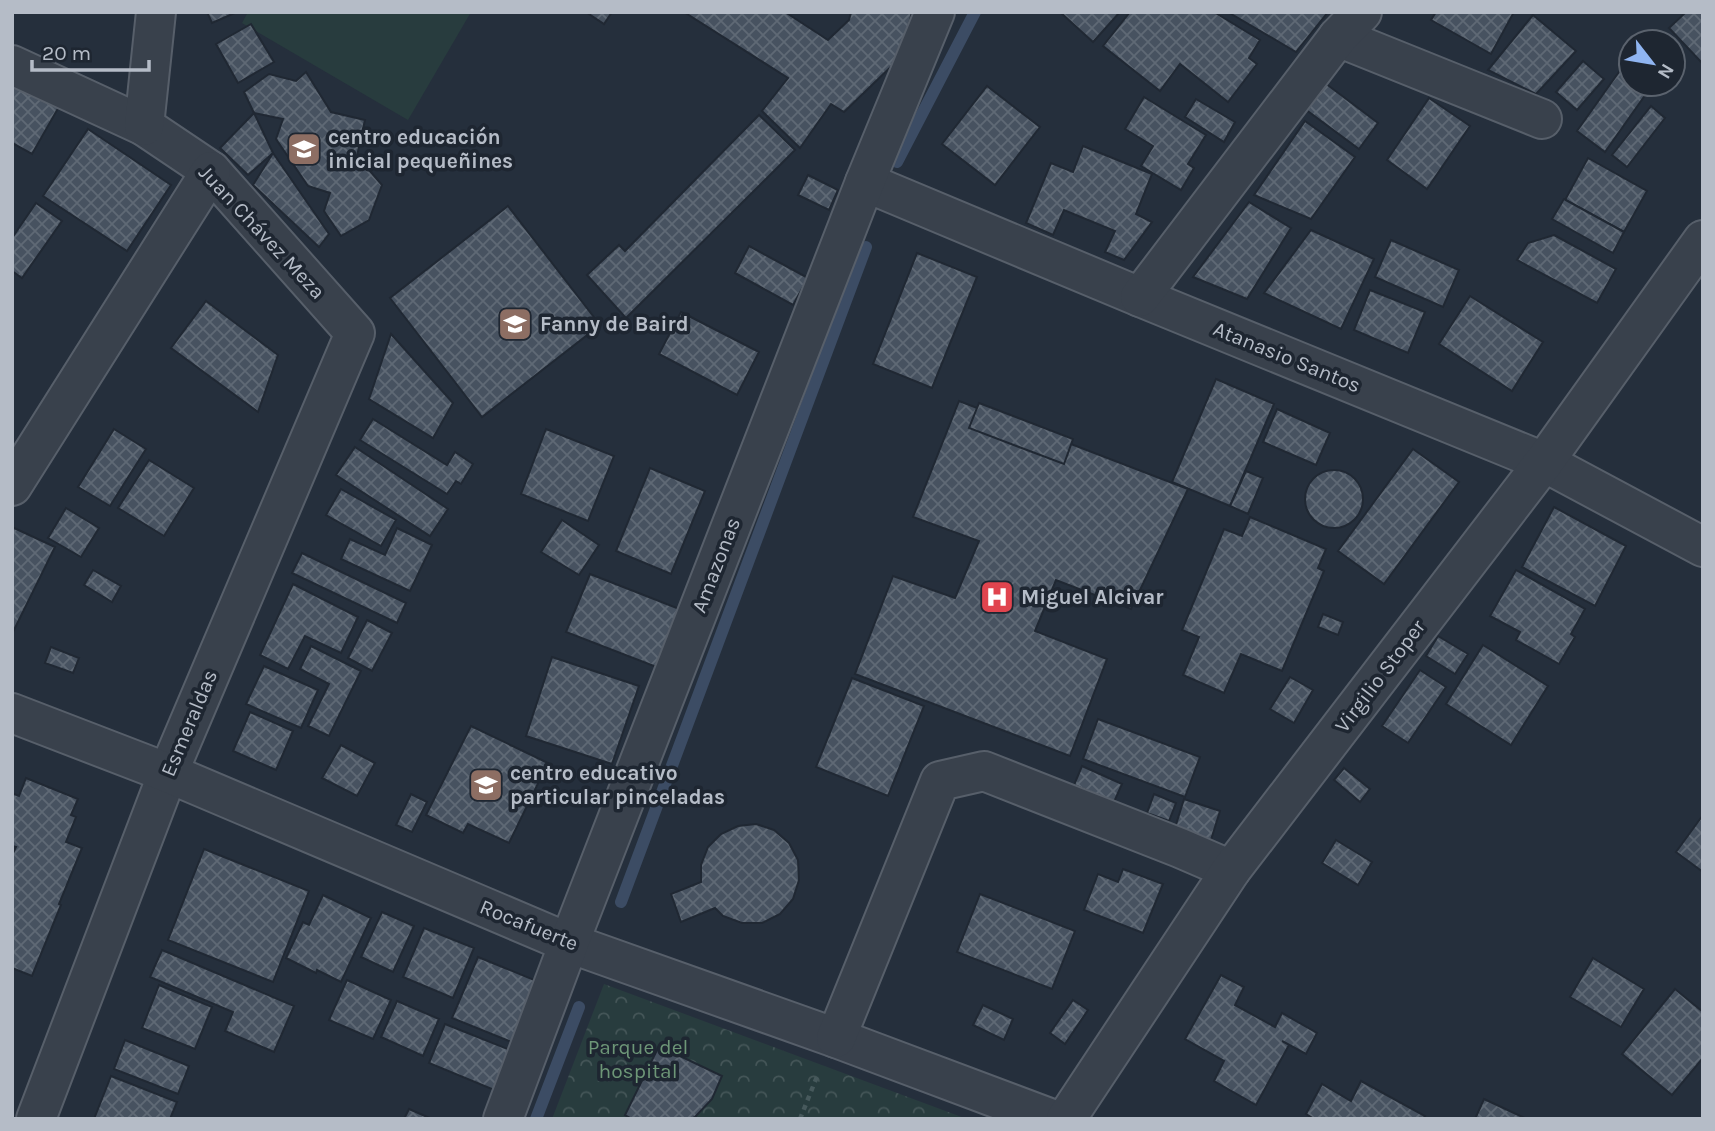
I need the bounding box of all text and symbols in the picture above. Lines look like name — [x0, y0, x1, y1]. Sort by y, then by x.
scale bar — [32, 28, 149, 72]
north arrow — [1617, 28, 1687, 98]
text: 20 m — [42, 41, 91, 65]
text: N — [1653, 60, 1679, 83]
place label: centro educación inicial pequeñines — [328, 125, 513, 174]
school or university icon: centro educación inicial pequeñines — [285, 130, 323, 168]
street label: Juan Chávez Meza — [194, 160, 330, 304]
school or university icon: Fanny de Baird — [496, 305, 534, 343]
place label: Fanny de Baird — [540, 312, 689, 336]
street label: Atanasio Santos — [1210, 316, 1364, 398]
street label: Amazonas — [687, 514, 745, 616]
hospital icon: Miguel Alcivar — [978, 578, 1016, 616]
place label: Miguel Alcivar — [1021, 585, 1164, 609]
street label: Virgilio Stoper — [1330, 615, 1430, 737]
street label: Esmeraldas — [156, 666, 222, 780]
place label: centro educativo particular pinceladas — [510, 761, 725, 809]
school or university icon: centro educativo particular pinceladas — [467, 766, 505, 804]
street label: Rocafuerte — [476, 894, 582, 956]
park label: Parque del hospital — [588, 1035, 688, 1083]

